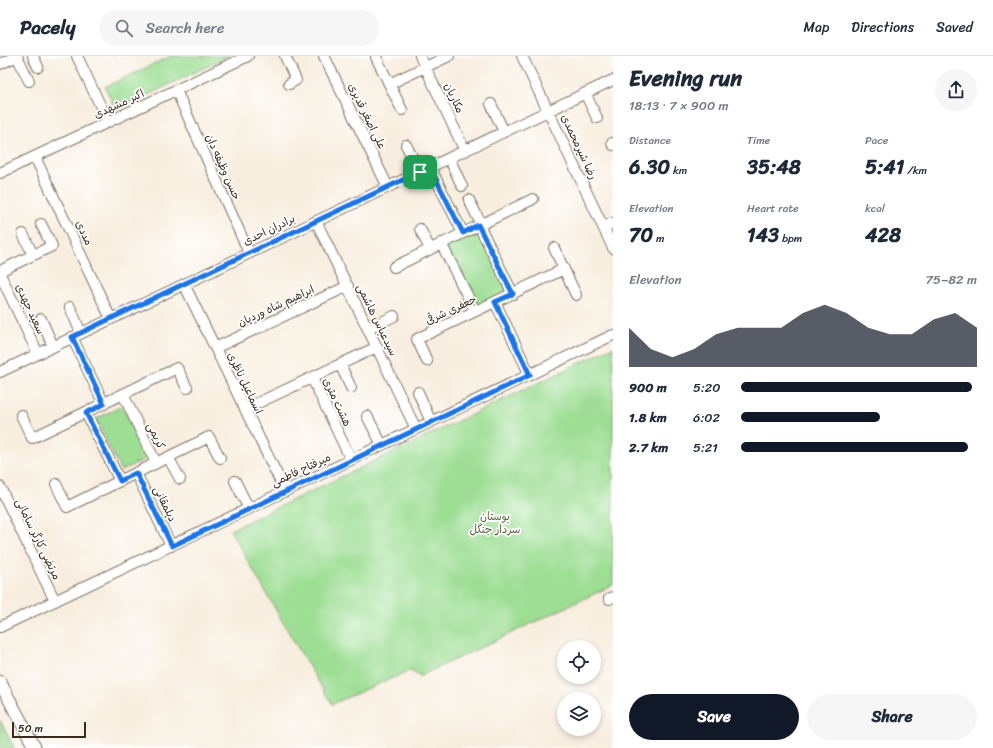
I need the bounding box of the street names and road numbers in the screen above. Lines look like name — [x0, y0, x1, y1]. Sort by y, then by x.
street label: علی اصغر قدیری — [343, 80, 391, 152]
street label: مکاریان — [439, 80, 469, 116]
street label: اکبر مشهدی — [91, 84, 147, 124]
street label: رضا شیرمحمدی — [555, 111, 603, 183]
street label: حسن وظیفه دان — [200, 131, 246, 203]
street label: برادران احدی — [240, 209, 298, 251]
street label: مددی — [70, 217, 98, 249]
street label: ابراهیم شاه وردیان — [235, 280, 317, 332]
street label: سعید جهدی — [10, 281, 50, 337]
street label: سیدعباس هاشمی — [351, 281, 403, 359]
street label: جعفری شرقی — [422, 290, 480, 330]
street label: اسماعیل ناظری — [222, 349, 268, 417]
street label: هشت متری — [317, 374, 357, 430]
street label: کریمی — [141, 419, 171, 453]
street label: میرفتاح فاطمی — [268, 448, 334, 492]
street label: دیلمقانی — [148, 483, 182, 525]
street label: مرتضی کارگر سامانی — [10, 495, 66, 583]

